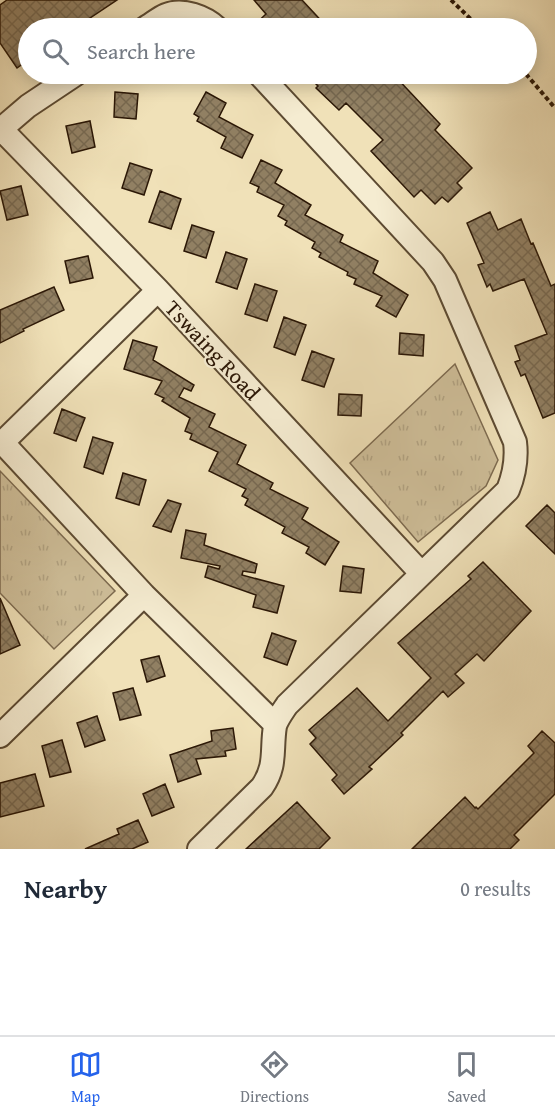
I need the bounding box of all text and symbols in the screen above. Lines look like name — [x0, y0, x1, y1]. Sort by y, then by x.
search box — [18, 18, 537, 84]
icon: search — [39, 35, 72, 68]
text: Search here — [87, 35, 196, 67]
street label: Tswaing Road — [158, 293, 268, 408]
text: Nearby — [24, 869, 107, 908]
text: 0 results — [460, 874, 531, 903]
tab: Map — [69, 1048, 102, 1108]
tab: Directions — [240, 1048, 309, 1108]
tab: Saved — [447, 1048, 486, 1108]

